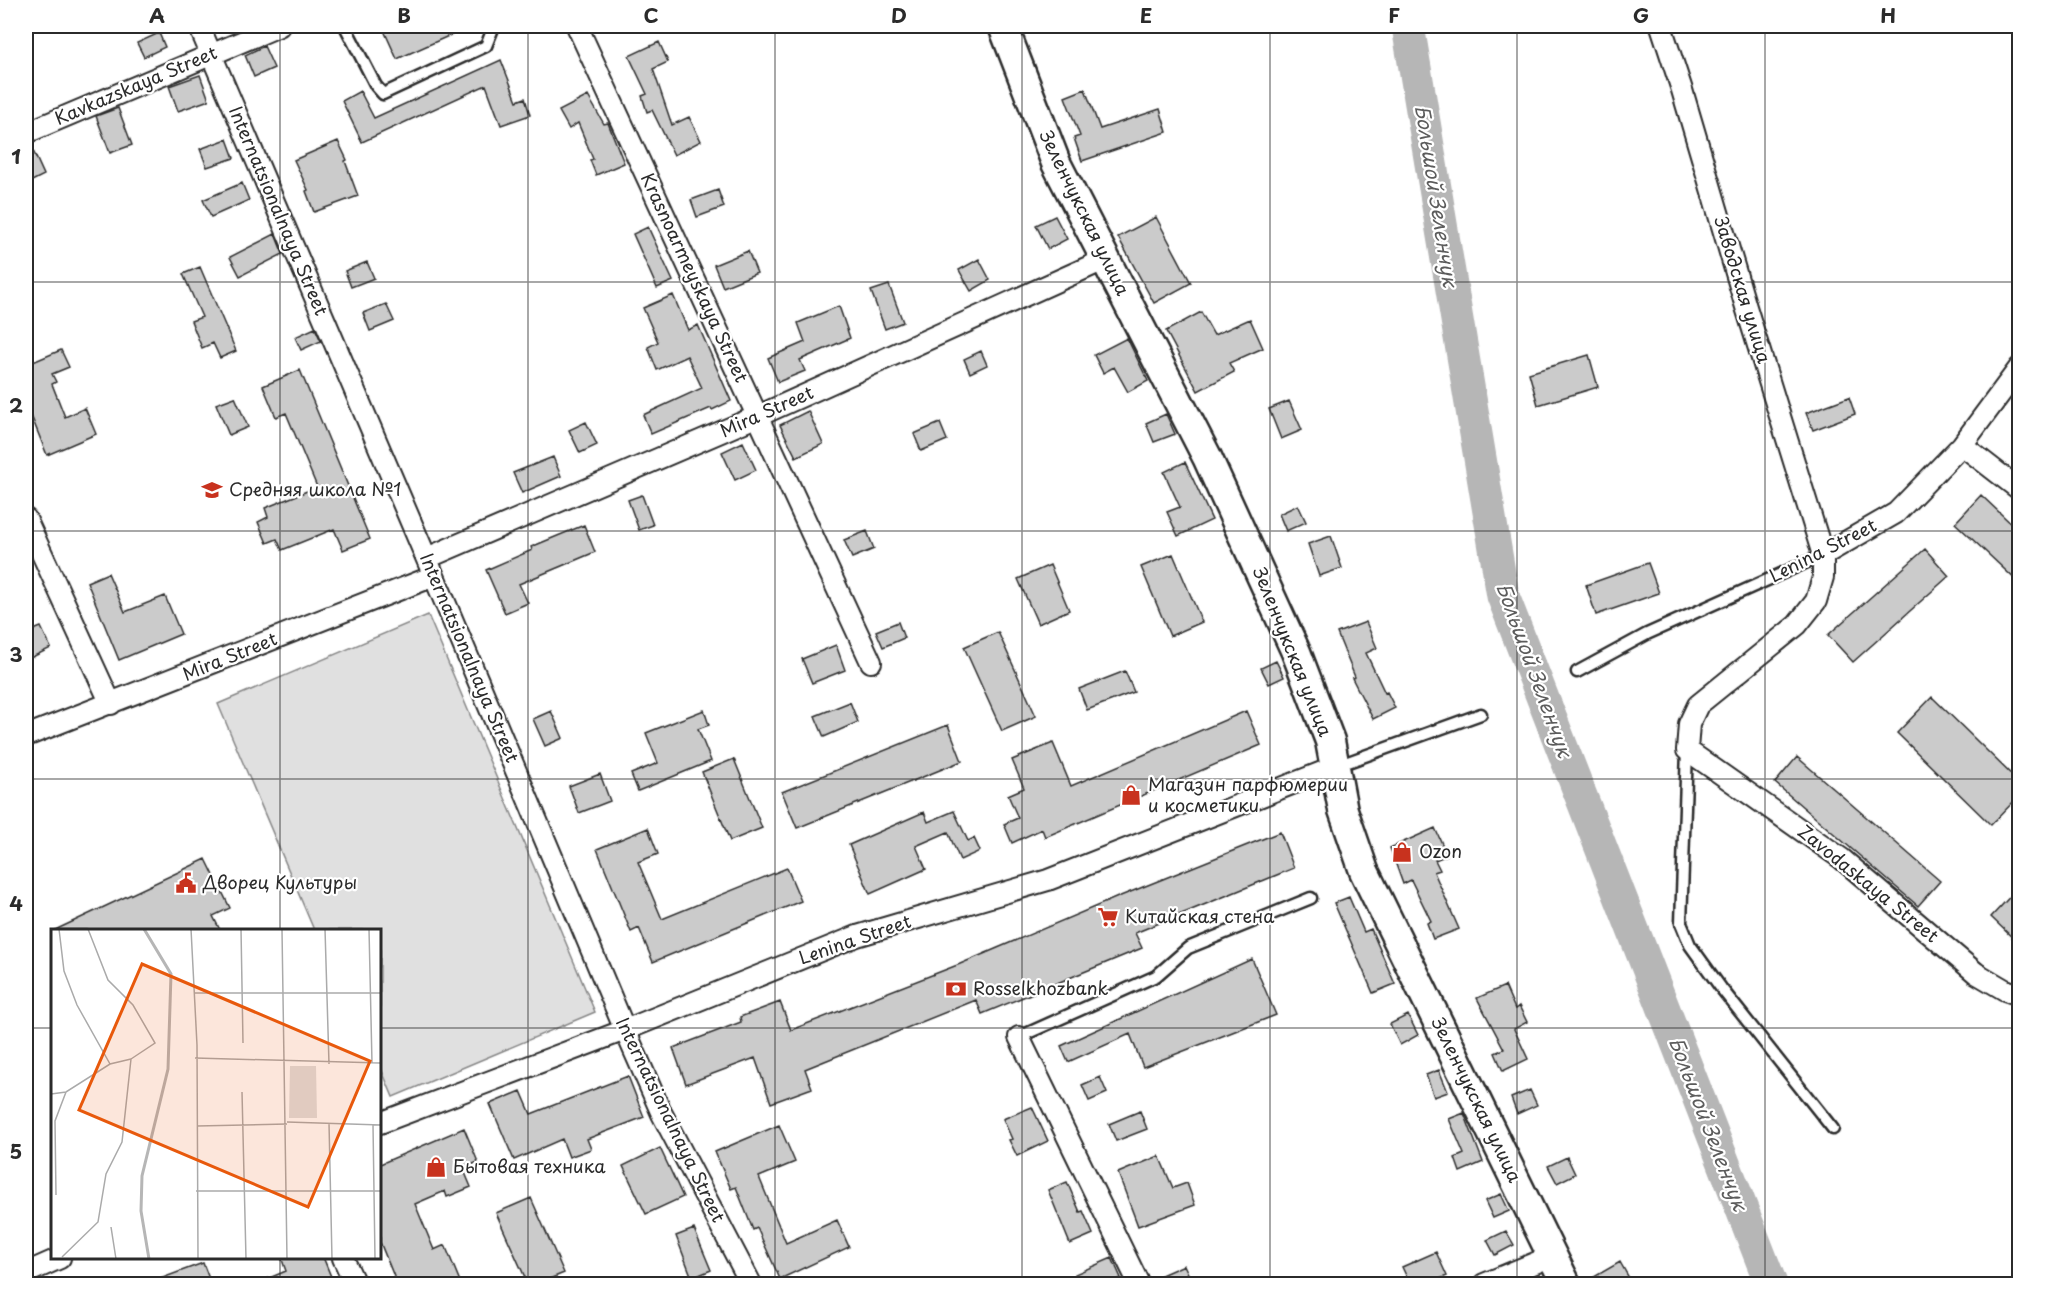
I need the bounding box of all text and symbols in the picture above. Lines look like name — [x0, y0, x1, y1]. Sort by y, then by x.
text: A — [149, 0, 165, 30]
text: B — [397, 0, 411, 30]
text: C — [643, 0, 659, 30]
text: D — [891, 0, 907, 30]
text: E — [1140, 0, 1152, 30]
text: F — [1388, 0, 1400, 30]
text: G — [1633, 0, 1649, 30]
text: H — [1880, 0, 1896, 30]
street label: Kavkazskaya Street — [50, 38, 221, 131]
street label: Internatsionalnaya Street — [223, 101, 336, 319]
water label: Большой Зеленчук — [1408, 103, 1466, 291]
street label: Зеленчукская улица — [1034, 125, 1137, 300]
text: 1 — [11, 141, 21, 171]
street label: Krasnoarmeyskaya Street — [635, 168, 756, 387]
street label: Заводская улица — [1708, 213, 1779, 367]
street label: Mira Street — [715, 378, 818, 443]
text: 2 — [9, 390, 23, 420]
place label: Средняя школа №1 — [229, 475, 401, 502]
school or university icon: Средняя школа №1 — [200, 478, 224, 502]
street label: Lenina Street — [1764, 511, 1881, 588]
street label: Internatsionalnaya Street — [414, 548, 527, 766]
street label: Зеленчукская улица — [1247, 563, 1340, 741]
water label: Большой Зеленчук — [1489, 578, 1581, 763]
street label: Mira Street — [178, 624, 281, 687]
text: 3 — [9, 639, 23, 669]
place label: Магазин парфюмерии и косметики — [1148, 770, 1348, 818]
shop icon: Магазин парфюмерии и косметики — [1119, 783, 1143, 807]
street label: Zavodaskaya Street — [1793, 817, 1945, 948]
place label: Ozon — [1419, 837, 1462, 864]
shop icon: Ozon — [1390, 840, 1414, 864]
place label: Дворец Культуры — [202, 868, 357, 895]
public building icon: Дворец Культуры — [174, 871, 198, 895]
text: 4 — [9, 888, 23, 918]
place label: Китайская стена — [1125, 902, 1275, 929]
supermarket icon: Китайская стена — [1096, 905, 1120, 929]
street label: Lenina Street — [795, 907, 914, 970]
inset map — [51, 929, 381, 1259]
place label: Rosselkhozbank — [973, 974, 1109, 1001]
bank icon: Rosselkhozbank — [944, 977, 968, 1001]
street label: Internatsionalnaya Street — [610, 1012, 733, 1227]
street label: Зеленчукская улица — [1426, 1012, 1529, 1187]
water label: Большой Зеленчук — [1662, 1033, 1757, 1217]
text: 5 — [10, 1136, 22, 1166]
place label: Бытовая техника — [453, 1152, 606, 1179]
shop icon: Бытовая техника — [424, 1155, 448, 1179]

